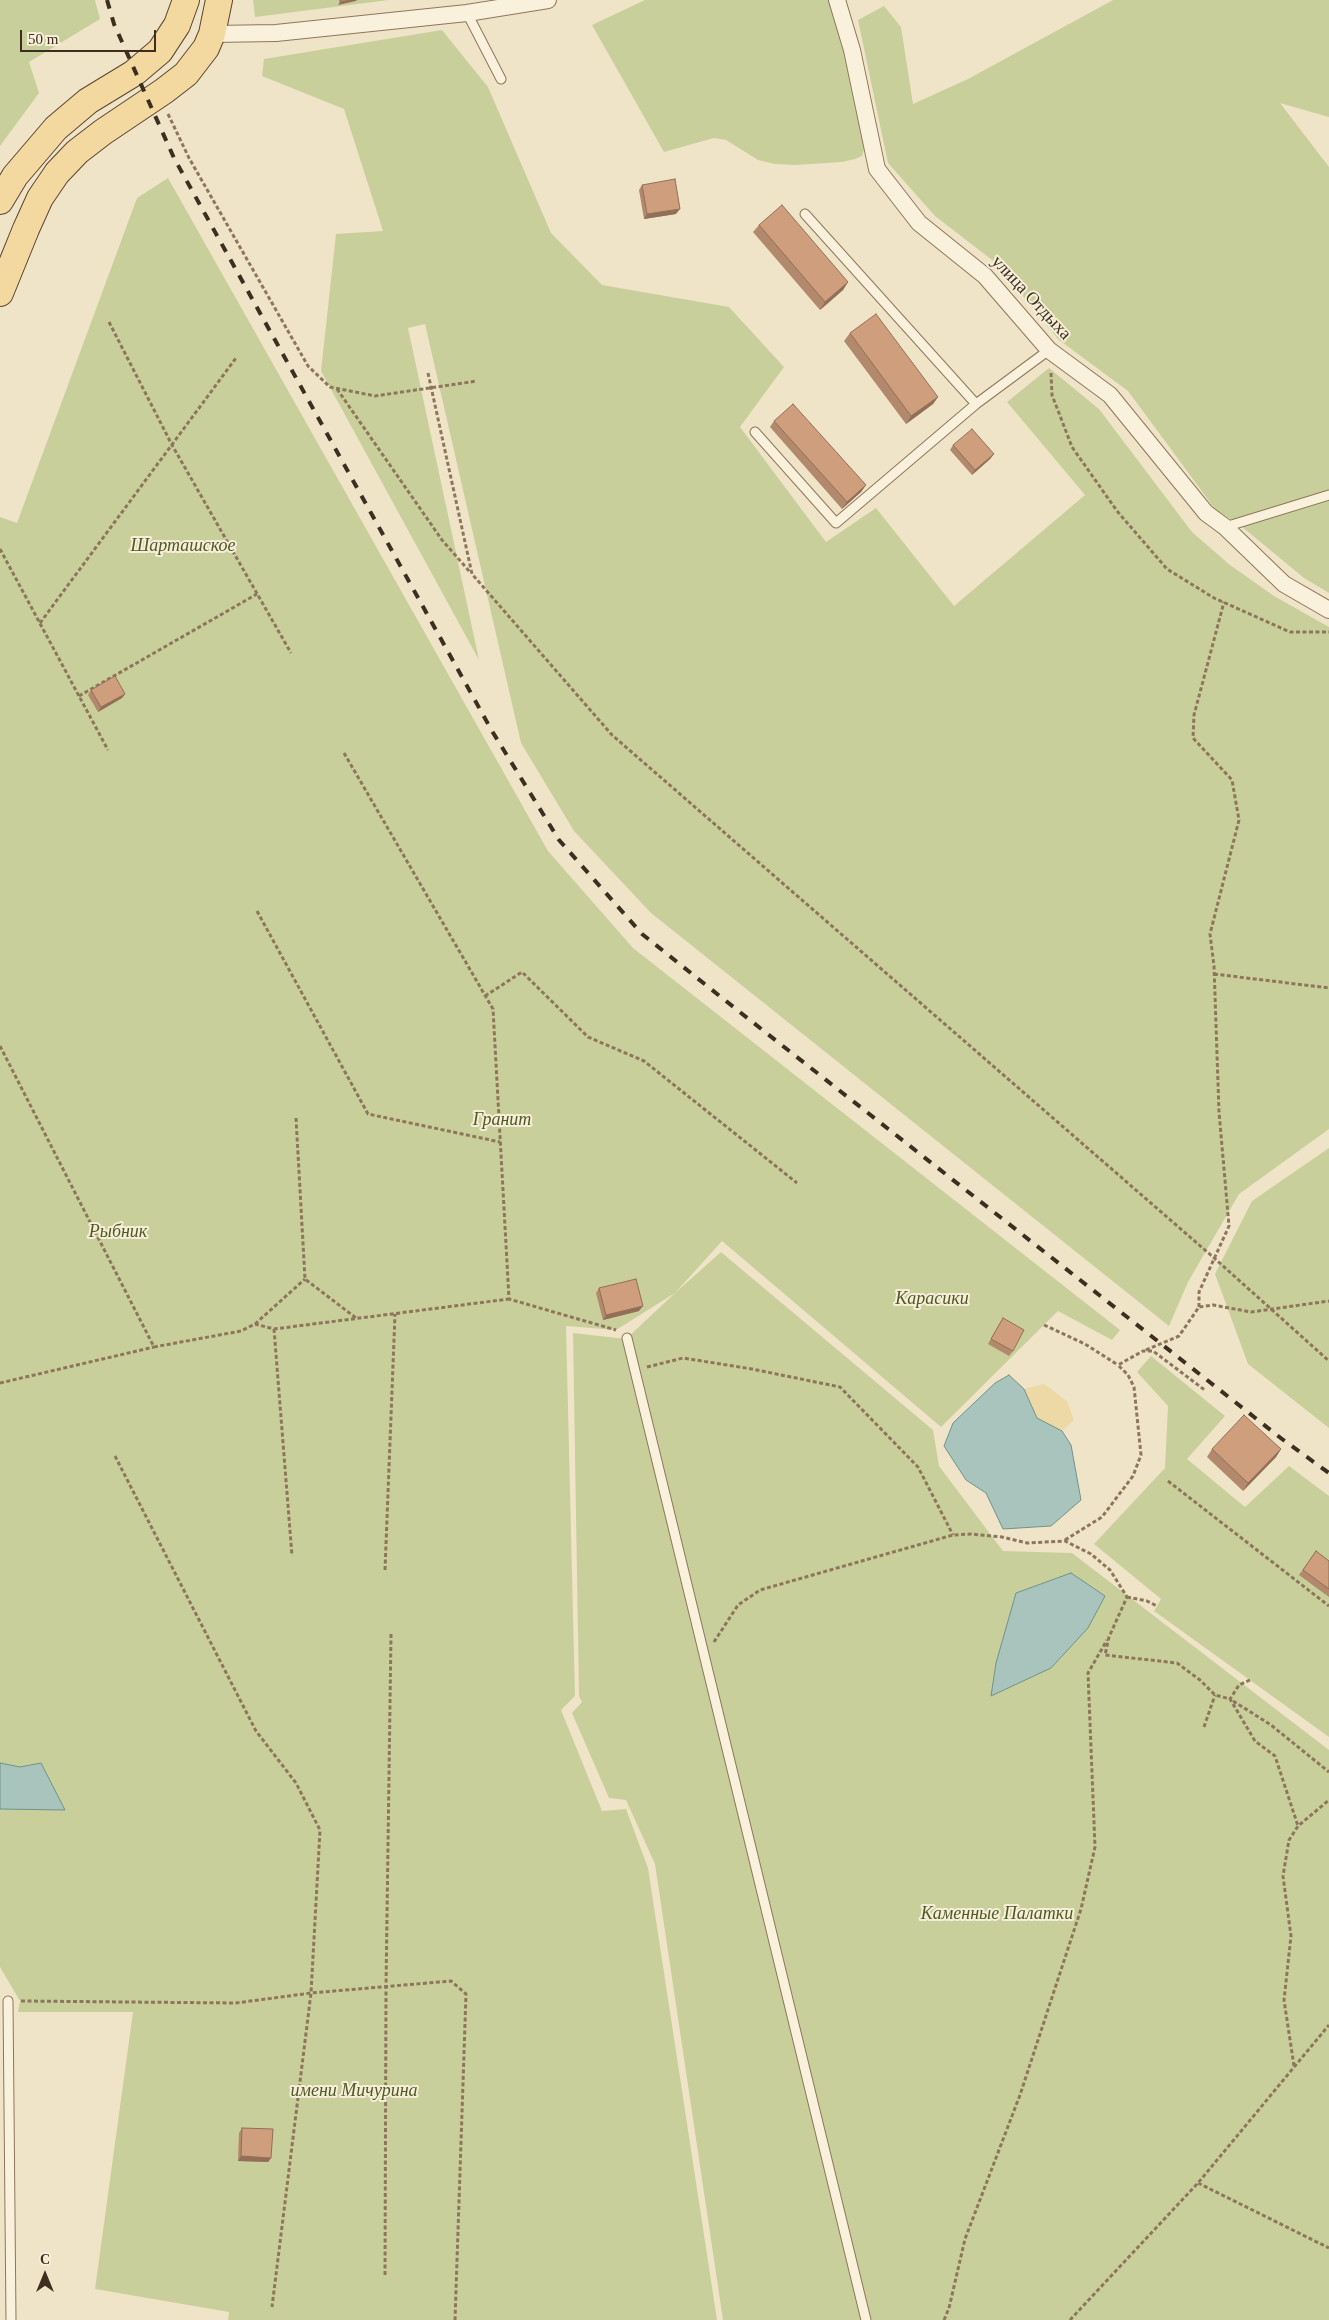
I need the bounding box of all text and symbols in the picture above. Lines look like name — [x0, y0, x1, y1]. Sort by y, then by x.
scale bar — [22, 20, 159, 52]
text: 50 m — [28, 31, 58, 47]
street label: улица Отдыха — [986, 251, 1076, 345]
park label: Шарташское — [130, 535, 236, 557]
park label: Гранит — [473, 1109, 531, 1131]
park label: Рыбник — [89, 1221, 147, 1243]
park label: Карасики — [895, 1288, 969, 1310]
park label: Каменные Палатки — [921, 1903, 1073, 1925]
park label: имени Мичурина — [290, 2080, 418, 2102]
north arrow — [20, 2250, 70, 2300]
text: С — [40, 2252, 50, 2267]

